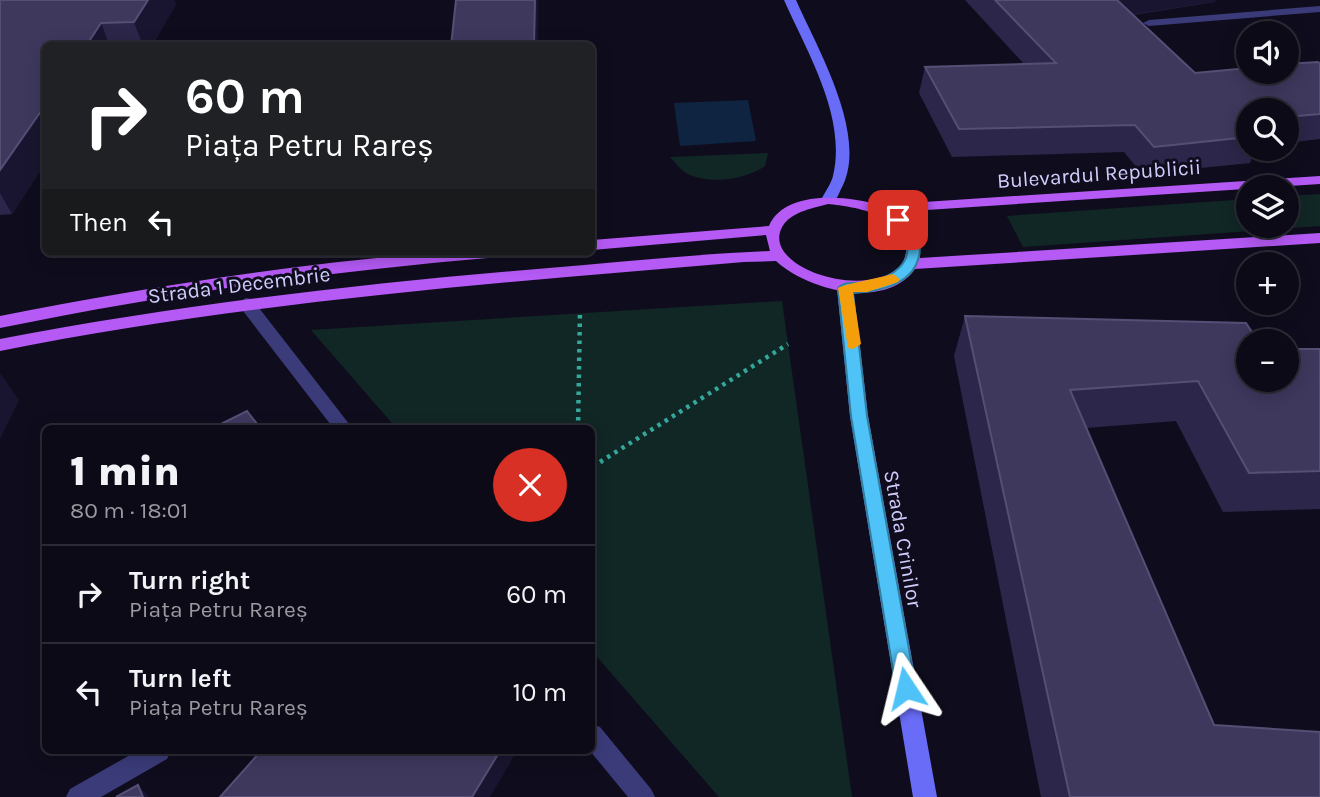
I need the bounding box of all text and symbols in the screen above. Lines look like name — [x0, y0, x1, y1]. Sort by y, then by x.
map controls — [1236, 21, 1299, 392]
button: sound — [1236, 21, 1299, 84]
text: 60 m — [185, 68, 305, 125]
icon: right — [70, 70, 161, 161]
button: search — [1236, 98, 1299, 161]
text: Piața Petru Rareș — [185, 127, 434, 164]
street label: Bulevardul Republicii — [996, 155, 1202, 193]
button: layers — [1236, 175, 1299, 238]
pin — [868, 190, 928, 250]
icon: arrive — [879, 201, 917, 239]
icon: left — [142, 203, 180, 241]
text: Then — [70, 207, 128, 238]
button: + — [1236, 252, 1299, 315]
street label: Strada 1 Decembrie — [146, 262, 332, 308]
button: − — [1236, 329, 1299, 392]
text: 1 min — [70, 446, 180, 496]
button: close — [493, 448, 567, 522]
street label: Strada Crinilor — [879, 468, 927, 610]
text: 80 m · 18:01 — [70, 497, 188, 524]
text: Turn right — [129, 565, 250, 596]
icon: right — [70, 575, 108, 613]
text: 60 m — [506, 579, 567, 610]
text: Piața Petru Rareș — [129, 596, 308, 623]
position arrow — [869, 651, 943, 725]
text: Turn left — [129, 663, 231, 694]
icon: left — [70, 673, 108, 711]
text: 10 m — [512, 677, 567, 708]
text: Piața Petru Rareș — [129, 694, 308, 721]

